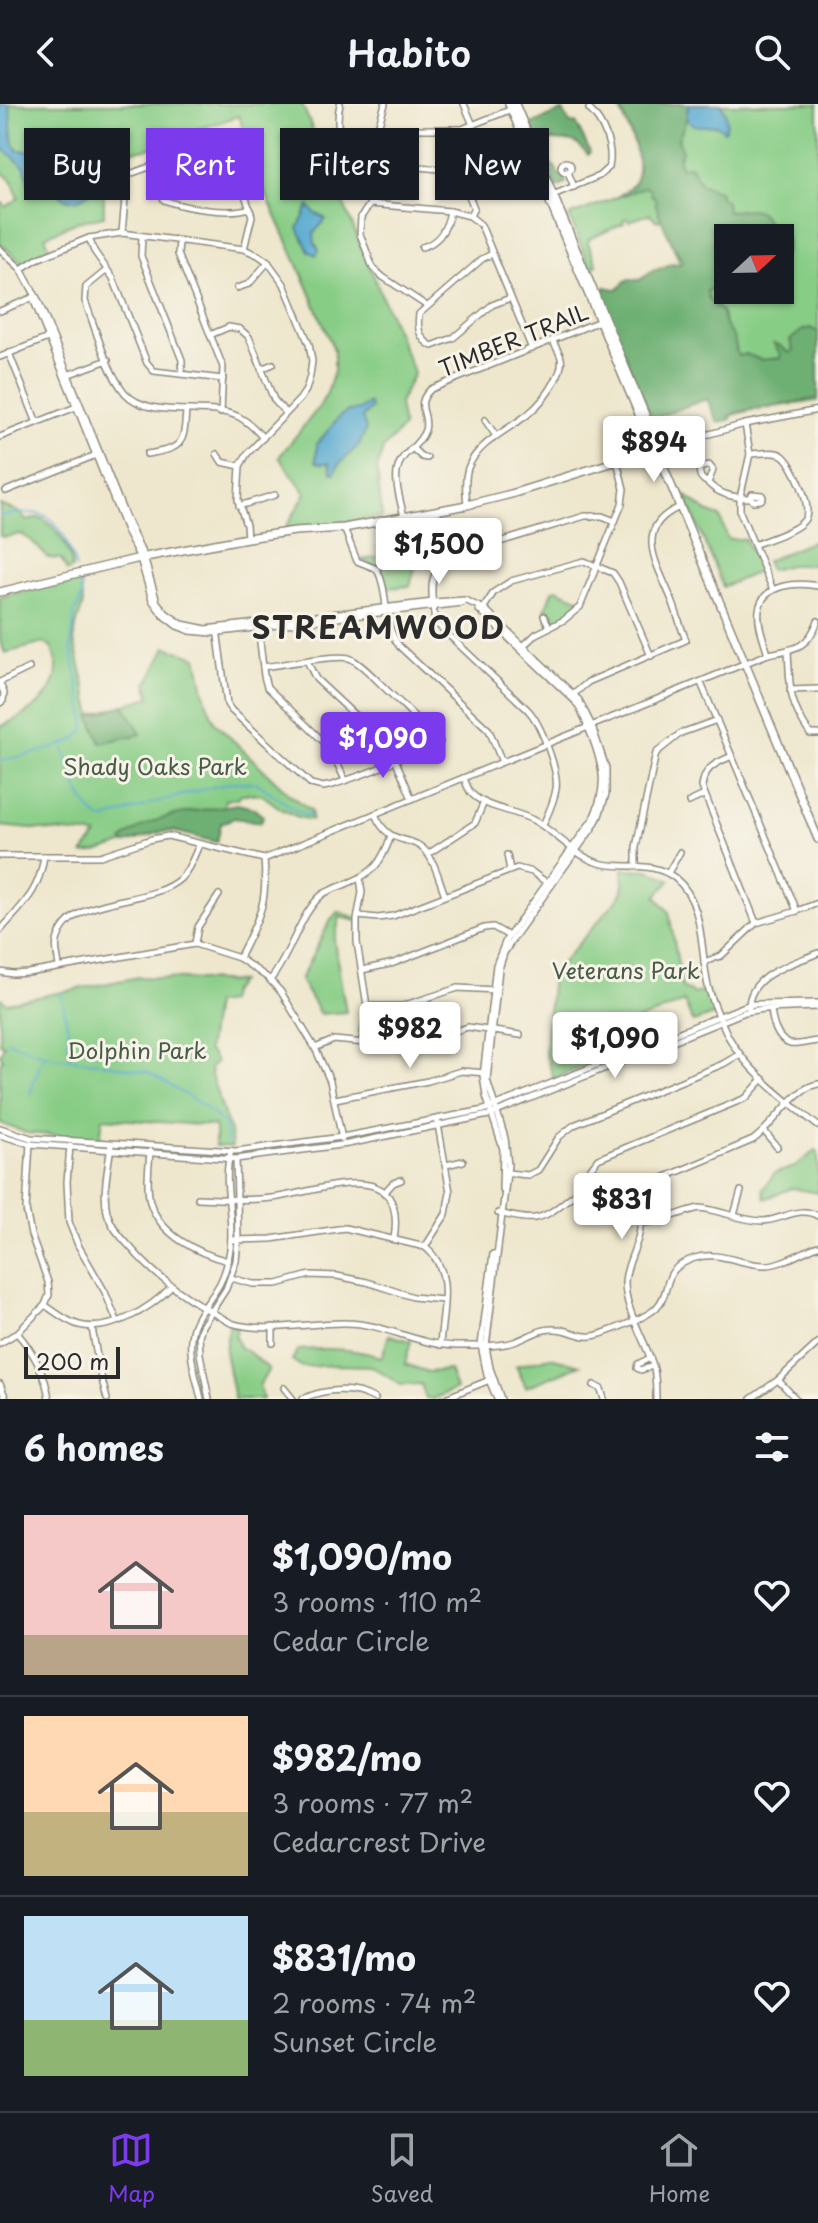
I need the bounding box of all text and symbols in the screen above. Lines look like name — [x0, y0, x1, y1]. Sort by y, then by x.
text: Habito — [347, 25, 471, 79]
icon: back — [24, 30, 68, 74]
icon: search — [750, 30, 794, 74]
chip: Buy — [24, 128, 130, 200]
chip: Rent — [146, 128, 264, 200]
chip: Filters — [280, 128, 419, 200]
chip: New — [435, 128, 549, 200]
north arrow — [714, 224, 794, 304]
map controls — [714, 224, 794, 304]
street label: TIMBER TRAIL — [433, 294, 593, 384]
pin: $894 — [607, 416, 701, 484]
text: $894 — [621, 422, 687, 461]
pin: $1,500 — [374, 518, 504, 586]
text: $1,500 — [394, 524, 484, 563]
district label: STREAMWOOD — [252, 604, 506, 649]
pin: $1,090 — [318, 712, 448, 780]
text: $1,090 — [339, 718, 427, 757]
park label: Shady Oaks Park — [63, 749, 247, 782]
park label: Veterans Park — [552, 953, 700, 986]
pin: $982 — [363, 1002, 457, 1070]
text: $982 — [377, 1008, 443, 1047]
pin: $1,090 — [550, 1012, 680, 1080]
text: $1,090 — [571, 1018, 659, 1057]
park label: Dolphin Park — [67, 1033, 207, 1066]
pin: $831 — [575, 1173, 669, 1241]
text: $831 — [592, 1179, 652, 1218]
scale bar — [24, 1343, 120, 1379]
text: 200 m — [36, 1344, 109, 1377]
text: 6 homes — [24, 1421, 164, 1473]
icon: filters — [750, 1425, 794, 1469]
text: $1,090/mo — [272, 1530, 452, 1582]
icon: home — [88, 1547, 184, 1643]
icon: heart — [750, 1573, 794, 1617]
text: 3 rooms · 110 m² — [272, 1582, 482, 1621]
text: Cedar Circle — [272, 1621, 430, 1660]
text: $982/mo — [272, 1731, 422, 1783]
icon: home — [88, 1748, 184, 1844]
icon: heart — [750, 1774, 794, 1818]
text: 3 rooms · 77 m² — [272, 1783, 473, 1822]
text: Cedarcrest Drive — [272, 1822, 486, 1861]
text: $831/mo — [272, 1931, 416, 1983]
icon: home — [88, 1948, 184, 2044]
icon: heart — [750, 1974, 794, 2018]
text: 2 rooms · 74 m² — [272, 1983, 476, 2022]
text: Sunset Circle — [272, 2022, 437, 2061]
tab: Map — [108, 2128, 155, 2209]
tab: Saved — [371, 2128, 433, 2209]
tab: Home — [649, 2128, 710, 2209]

